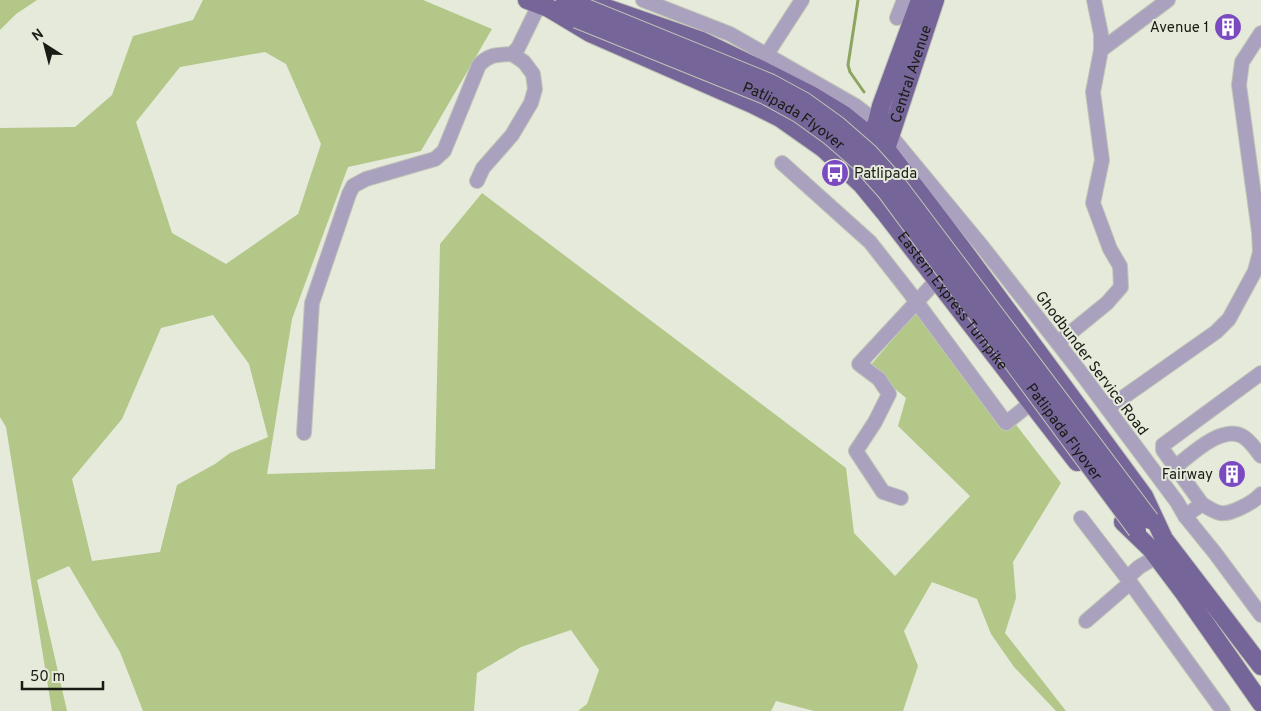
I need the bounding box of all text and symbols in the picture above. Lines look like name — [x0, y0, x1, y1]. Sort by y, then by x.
building icon: Avenue 1 — [1213, 12, 1243, 42]
place label: Avenue 1 — [1150, 19, 1209, 38]
north arrow — [20, 20, 70, 70]
street label: Central Avenue — [887, 23, 937, 126]
text: N — [29, 26, 47, 46]
street label: Patlipada Flyover — [739, 79, 848, 155]
bus stop icon: Patlipada — [820, 158, 850, 188]
place label: Patlipada — [854, 165, 917, 184]
street label: Eastern Express Turnpike — [892, 229, 1011, 375]
street label: Ghodbunder Service Road — [1030, 288, 1151, 440]
street label: Patlipada Flyover — [1021, 380, 1106, 485]
building icon: Fairway — [1217, 459, 1247, 489]
place label: Fairway — [1162, 466, 1213, 485]
scale bar — [22, 658, 104, 690]
text: 50 m — [30, 668, 65, 687]

